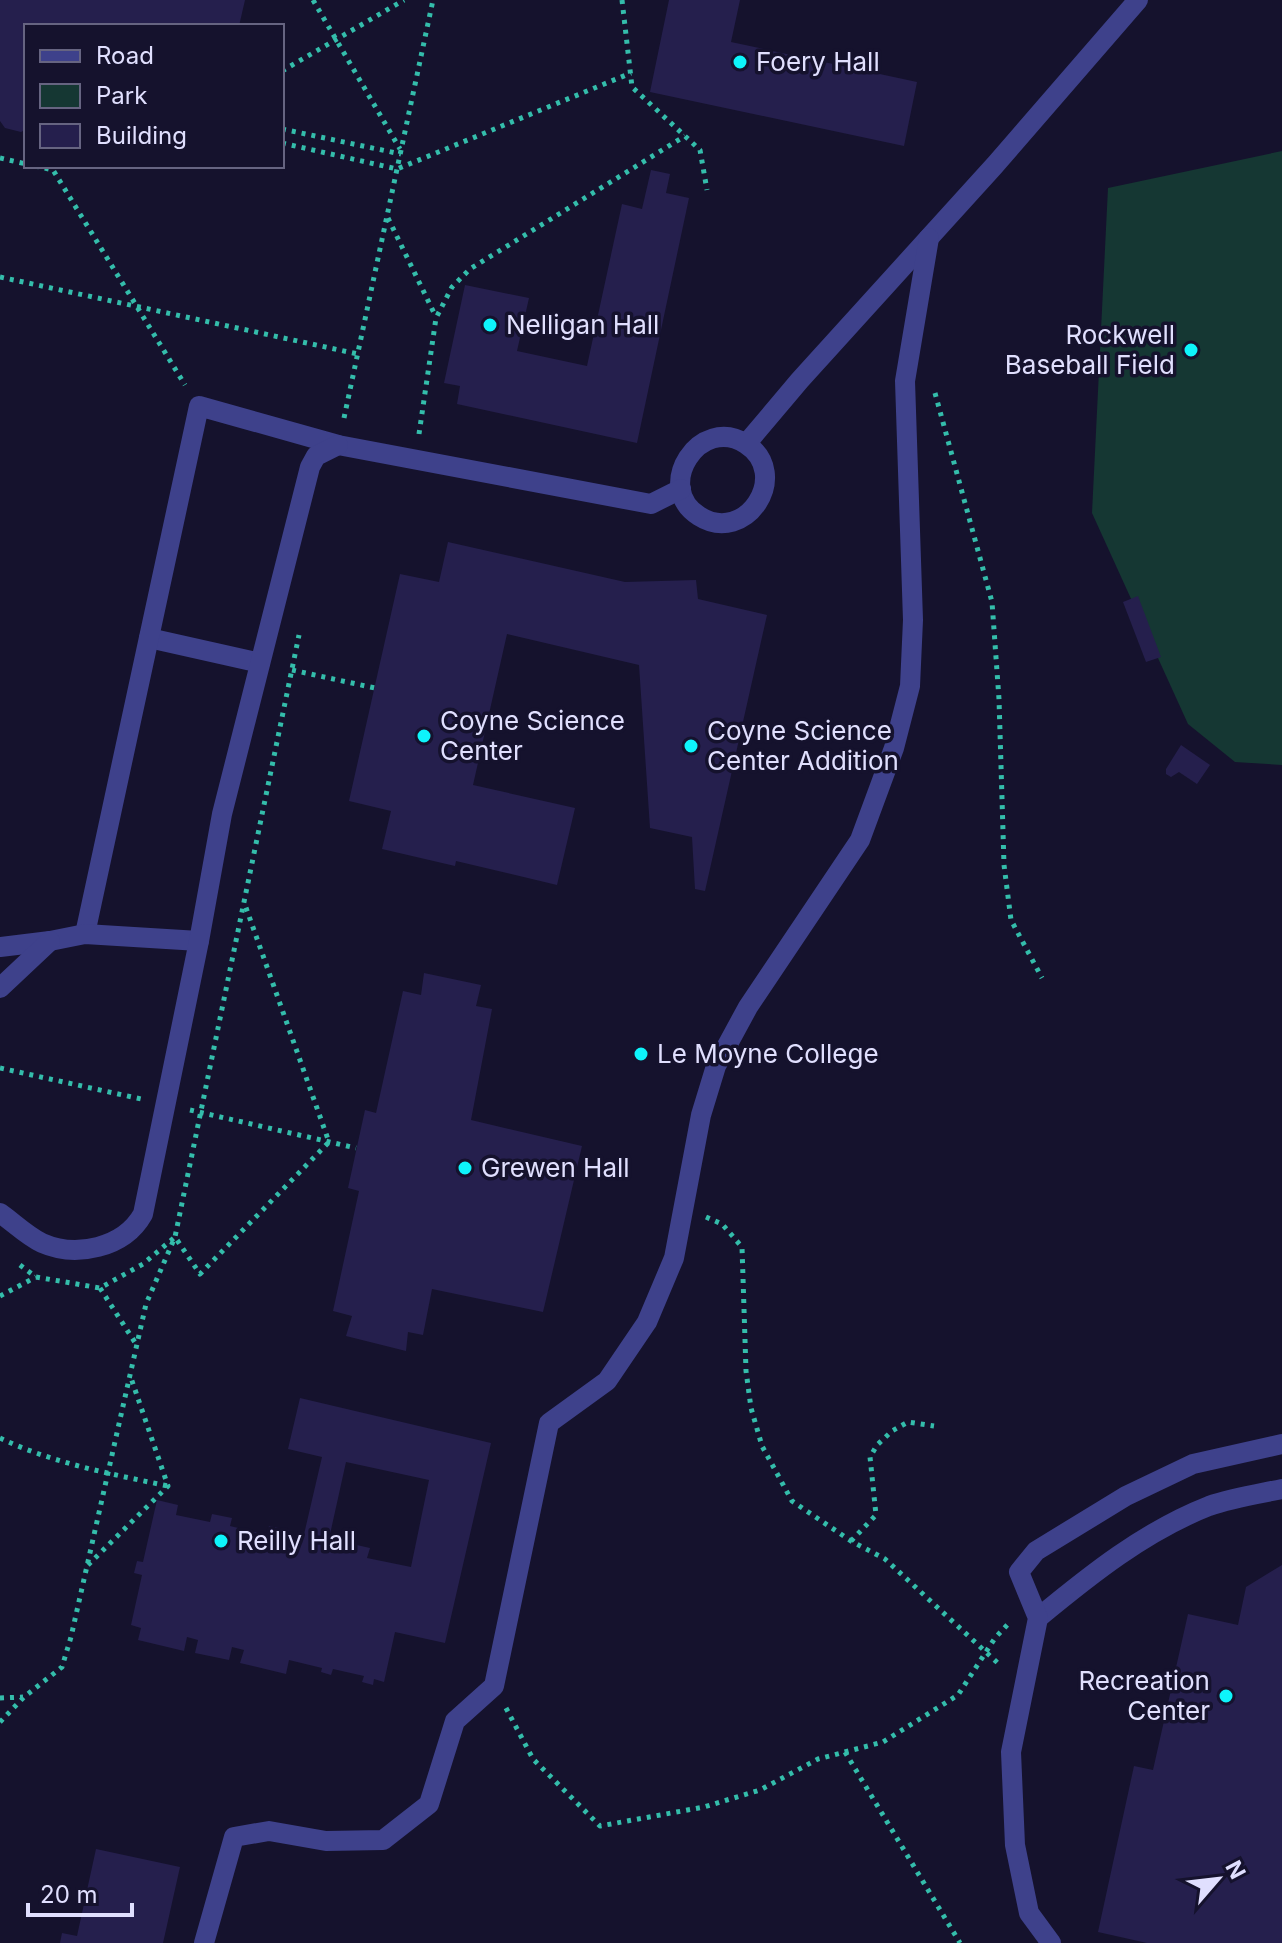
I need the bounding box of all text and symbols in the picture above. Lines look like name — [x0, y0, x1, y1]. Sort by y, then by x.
legend — [24, 24, 284, 168]
text: Road — [96, 41, 154, 70]
place label: Foery Hall — [756, 46, 880, 77]
marker: Foery Hall — [731, 53, 749, 71]
text: Park — [96, 81, 147, 110]
text: Building — [96, 121, 187, 150]
place label: Nelligan Hall — [506, 309, 659, 340]
marker: Nelligan Hall — [481, 316, 499, 334]
place label: Rockwell Baseball Field — [1005, 319, 1175, 380]
marker: Rockwell Baseball Field — [1182, 341, 1200, 359]
place label: Coyne Science Center — [440, 705, 625, 766]
place label: Coyne Science Center Addition — [707, 715, 899, 776]
marker: Coyne Science Center — [415, 727, 433, 745]
marker: Coyne Science Center Addition — [682, 737, 700, 755]
place label: Le Moyne College — [657, 1038, 879, 1069]
marker: Le Moyne College — [632, 1045, 650, 1063]
place label: Grewen Hall — [481, 1152, 630, 1183]
marker: Grewen Hall — [456, 1159, 474, 1177]
place label: Reilly Hall — [237, 1525, 356, 1556]
marker: Reilly Hall — [212, 1532, 230, 1550]
place label: Recreation Center — [1079, 1665, 1210, 1726]
marker: Recreation Center — [1217, 1687, 1235, 1705]
north arrow — [1178, 1839, 1258, 1919]
text: N — [1220, 1856, 1251, 1883]
scale bar — [28, 1867, 132, 1917]
text: 20 m — [40, 1880, 98, 1909]

